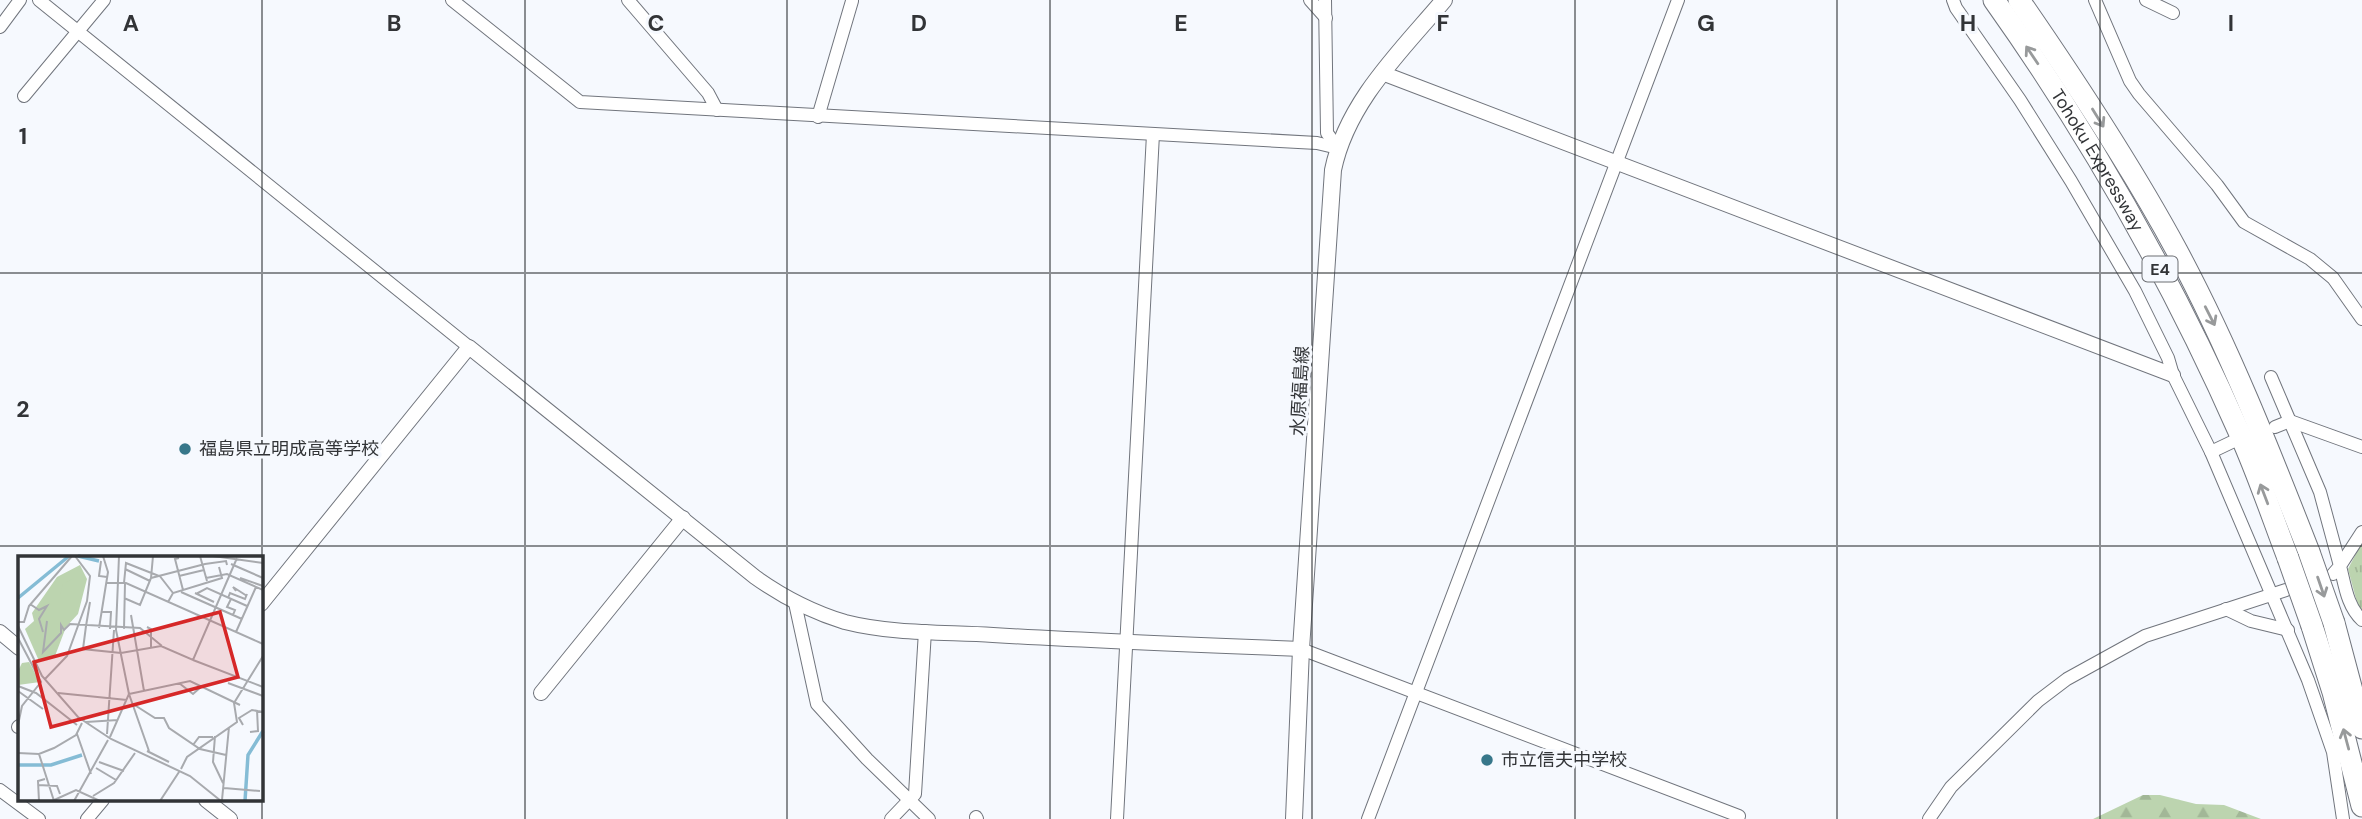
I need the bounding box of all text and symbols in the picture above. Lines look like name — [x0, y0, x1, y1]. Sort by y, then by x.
text: A — [123, 8, 139, 38]
text: B — [387, 8, 401, 38]
text: C — [648, 8, 664, 38]
text: D — [911, 8, 927, 38]
text: E — [1174, 8, 1188, 38]
text: F — [1437, 8, 1450, 38]
text: G — [1697, 8, 1715, 38]
text: H — [1960, 8, 1976, 38]
text: I — [2228, 8, 2234, 38]
one-way arrow — [2025, 46, 2039, 65]
street label: Tohoku Expressway — [2046, 85, 2149, 236]
one-way arrow — [2091, 107, 2105, 127]
text: 1 — [19, 121, 27, 151]
road number: E4 — [2142, 256, 2178, 282]
one-way arrow — [2203, 305, 2217, 326]
street label: 水原福島線 — [1286, 345, 1314, 437]
text: 2 — [16, 394, 30, 424]
place label: 福島県立明成高等学校 — [199, 437, 379, 461]
marker: 福島県立明成高等学校 — [177, 441, 193, 457]
one-way arrow — [2256, 483, 2269, 505]
inset map — [18, 556, 262, 802]
one-way arrow — [2316, 576, 2328, 598]
one-way arrow — [2339, 729, 2352, 751]
place label: 市立信夫中学校 — [1501, 748, 1627, 772]
marker: 市立信夫中学校 — [1479, 752, 1495, 768]

